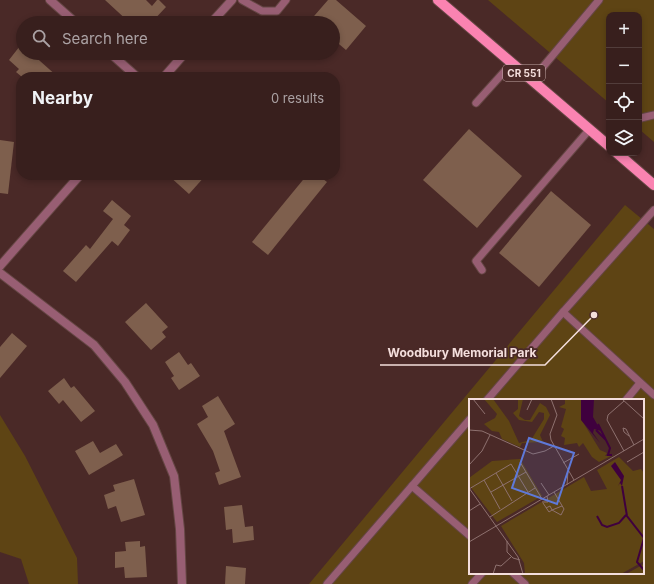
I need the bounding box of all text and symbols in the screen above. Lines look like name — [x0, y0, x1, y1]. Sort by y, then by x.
map controls — [606, 12, 642, 156]
button: + — [606, 12, 642, 48]
search box — [16, 16, 340, 60]
icon: search — [30, 27, 52, 49]
text: Search here — [62, 29, 148, 48]
button: − — [606, 48, 642, 84]
road number: CR 551 — [503, 65, 545, 81]
button: locate — [606, 84, 642, 120]
text: Nearby — [32, 88, 93, 108]
text: 0 results — [271, 90, 324, 106]
button: layers — [606, 120, 642, 156]
callout: Woodbury Memorial Park — [380, 341, 545, 365]
text: Woodbury Memorial Park — [388, 345, 536, 360]
inset map — [469, 399, 644, 574]

